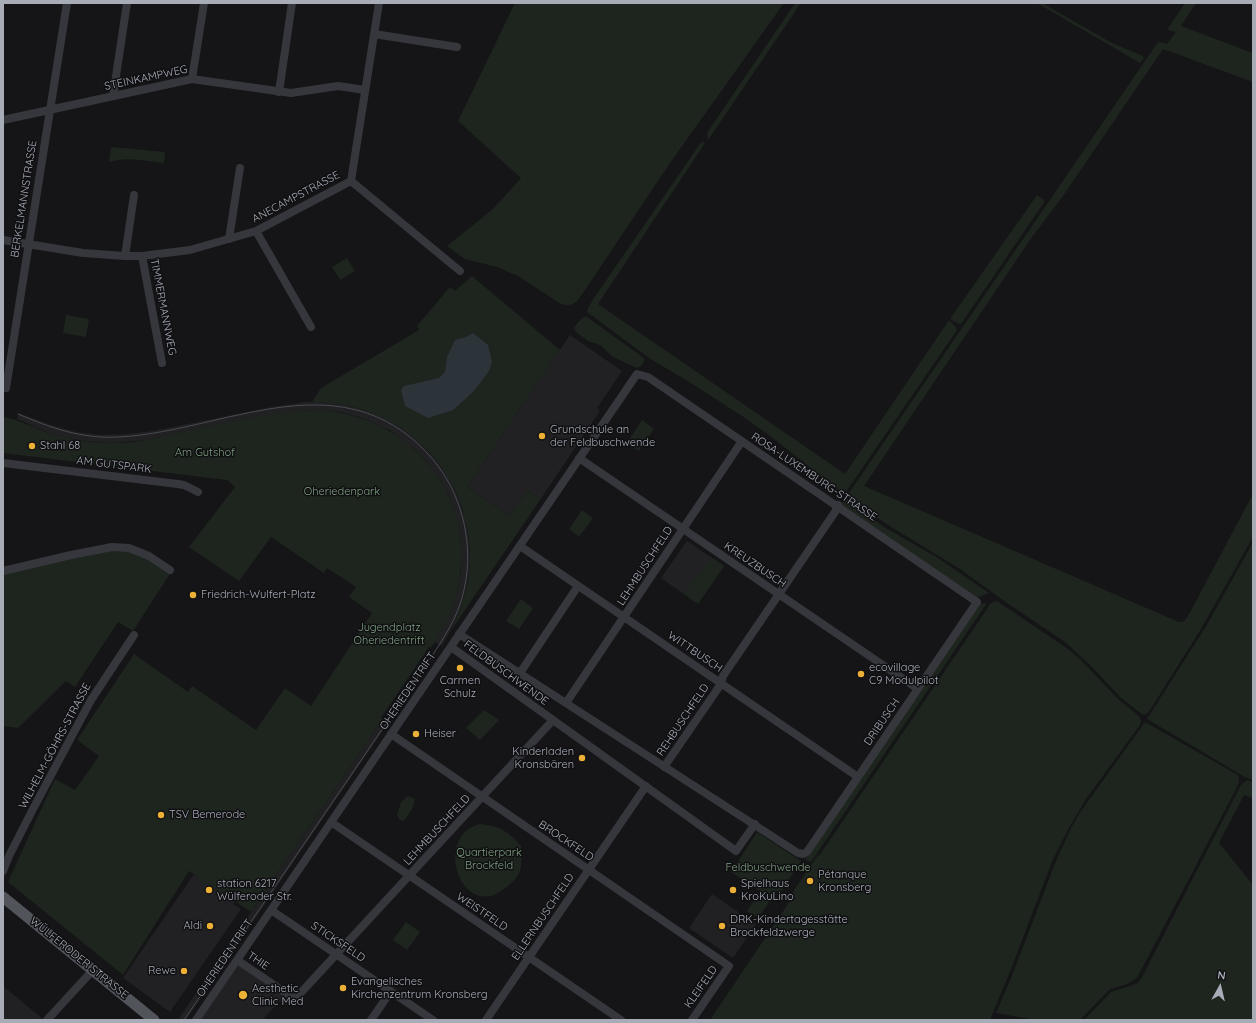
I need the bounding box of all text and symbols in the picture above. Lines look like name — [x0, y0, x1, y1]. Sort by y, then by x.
street label: STEINKAMPWEG — [103, 63, 189, 93]
street label: BERKELMANNSTRASSE — [8, 139, 40, 259]
street label: ANECAMPSTRASSE — [250, 168, 342, 226]
street label: TIMMERMANNWEG — [147, 258, 179, 356]
place label: Grundschule an der Feldbuschwende — [550, 423, 655, 449]
street label: ROSA-LUXEMBURG-STRASSE — [749, 430, 879, 524]
marker: Grundschule an der Feldbuschwende — [537, 431, 547, 441]
place label: Stahl 68 — [40, 439, 80, 453]
marker: Stahl 68 — [27, 441, 37, 451]
park label: Am Gutshof — [175, 446, 235, 460]
street label: AM GUTSPARK — [76, 454, 152, 476]
park label: Oheriedenpark — [304, 485, 380, 499]
street label: LEHMBUSCHFELD — [615, 524, 675, 608]
street label: KREUZBUSCH — [721, 539, 789, 591]
place label: Friedrich-Wulfert-Platz — [201, 588, 315, 602]
marker: Friedrich-Wulfert-Platz — [188, 590, 198, 600]
park label: Jugendplatz Oheriedentrift — [354, 621, 424, 647]
street label: WITTBUSCH — [665, 629, 725, 675]
street label: FELDBUSCHWENDE — [461, 638, 551, 708]
street label: OHERIEDENTRIFT — [377, 650, 439, 732]
place label: ecovillage C9 Modulpilot — [869, 661, 939, 687]
marker: Carmen Schulz — [455, 663, 465, 673]
marker: ecovillage C9 Modulpilot — [856, 669, 866, 679]
place label: Carmen Schulz — [440, 674, 480, 700]
street label: WILHELM-GÖHRS-STRASSE — [16, 681, 94, 811]
street label: REHBUSCHFELD — [654, 682, 712, 758]
street label: DRIBUSCH — [861, 696, 903, 748]
place label: Heiser — [424, 727, 456, 741]
marker: Heiser — [411, 729, 421, 739]
place label: Kinderladen Kronsbären — [512, 745, 574, 771]
marker: Kinderladen Kronsbären — [577, 753, 587, 763]
street label: LEHMBUSCHFELD — [401, 792, 473, 868]
place label: TSV Bemerode — [169, 808, 245, 822]
marker: TSV Bemerode — [156, 810, 166, 820]
street label: BROCKFELD — [536, 818, 596, 864]
park label: Quartierpark Brockfeld — [456, 846, 522, 872]
park label: Feldbuschwende — [725, 861, 811, 875]
place label: Pétanque Kronsberg — [818, 868, 871, 894]
street label: ELLERNBUSCHFELD — [509, 871, 577, 963]
marker: Pétanque Kronsberg — [805, 876, 815, 886]
place label: station 6217 Wülferoder Str. — [217, 877, 292, 903]
place label: Spielhaus KroKuLino — [741, 877, 794, 903]
marker: station 6217 Wülferoder Str. — [204, 885, 214, 895]
marker: Spielhaus KroKuLino — [728, 885, 738, 895]
street label: WEISTFELD — [454, 890, 510, 934]
place label: DRK-Kindertagesstätte Brockfeldzwerge — [730, 913, 848, 939]
street label: WÜLFERODER STRASSE — [27, 914, 131, 1002]
street label: OHERIEDENTRIFT — [194, 917, 256, 999]
place label: Aldi — [183, 919, 202, 933]
street label: STICKSFELD — [308, 919, 368, 965]
marker: Aldi — [205, 921, 215, 931]
marker: DRK-Kindertagesstätte Brockfeldzwerge — [717, 921, 727, 931]
street label: THIE — [245, 949, 271, 973]
street label: KLEIFELD — [682, 963, 720, 1011]
place label: Rewe — [148, 964, 176, 978]
marker: Rewe — [179, 966, 189, 976]
north arrow — [1200, 967, 1240, 1007]
text: N — [1217, 968, 1227, 983]
place label: Evangelisches Kirchenzentrum Kronsberg — [351, 975, 488, 1001]
place label: Aesthetic Clinic Med — [252, 982, 303, 1008]
marker: Evangelisches Kirchenzentrum Kronsberg — [338, 983, 348, 993]
marker: Aesthetic Clinic Med — [237, 989, 249, 1001]

